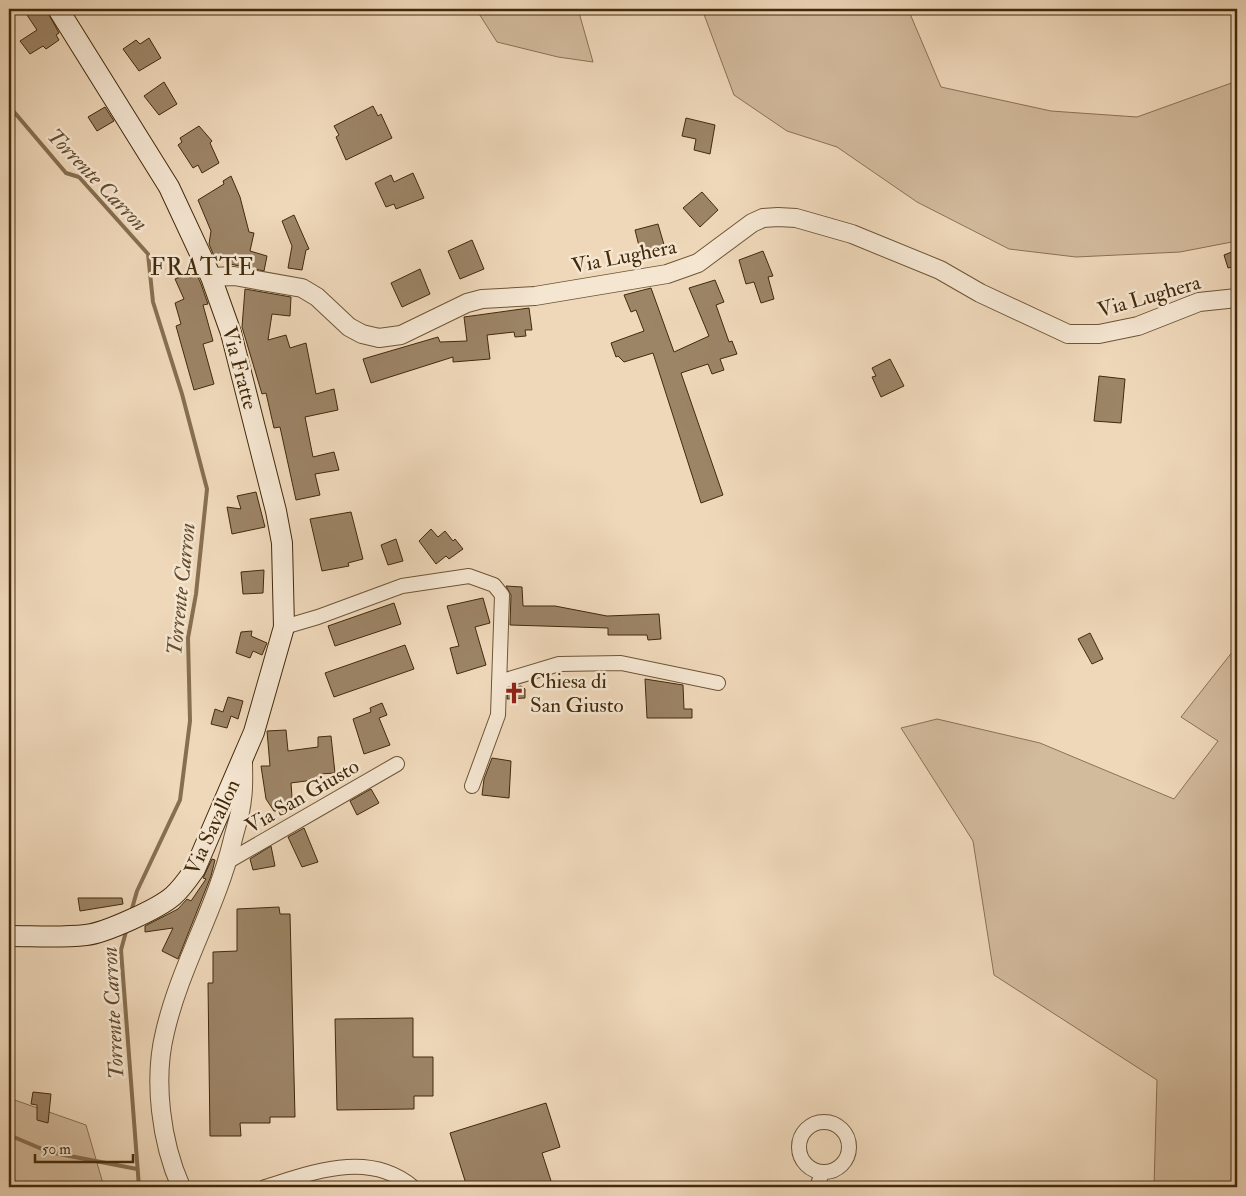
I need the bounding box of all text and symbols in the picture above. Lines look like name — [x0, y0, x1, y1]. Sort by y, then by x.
water label: Torrente Carron — [41, 122, 154, 237]
street label: Via Lughera — [569, 233, 679, 280]
district label: FRATTE — [150, 252, 256, 283]
street label: Via Lughera — [1094, 269, 1204, 324]
street label: Via Fratte — [215, 324, 264, 413]
water label: Torrente Carron — [160, 521, 202, 657]
place label: Chiesa di San Giusto — [530, 668, 624, 719]
church icon: Chiesa di San Giusto — [501, 680, 527, 706]
street label: Via San Giusto — [240, 753, 364, 840]
street label: Via Savallon — [179, 775, 246, 879]
water label: Torrente Carron — [96, 946, 130, 1080]
scale bar — [35, 1131, 132, 1163]
text: 50 m — [42, 1140, 71, 1159]

